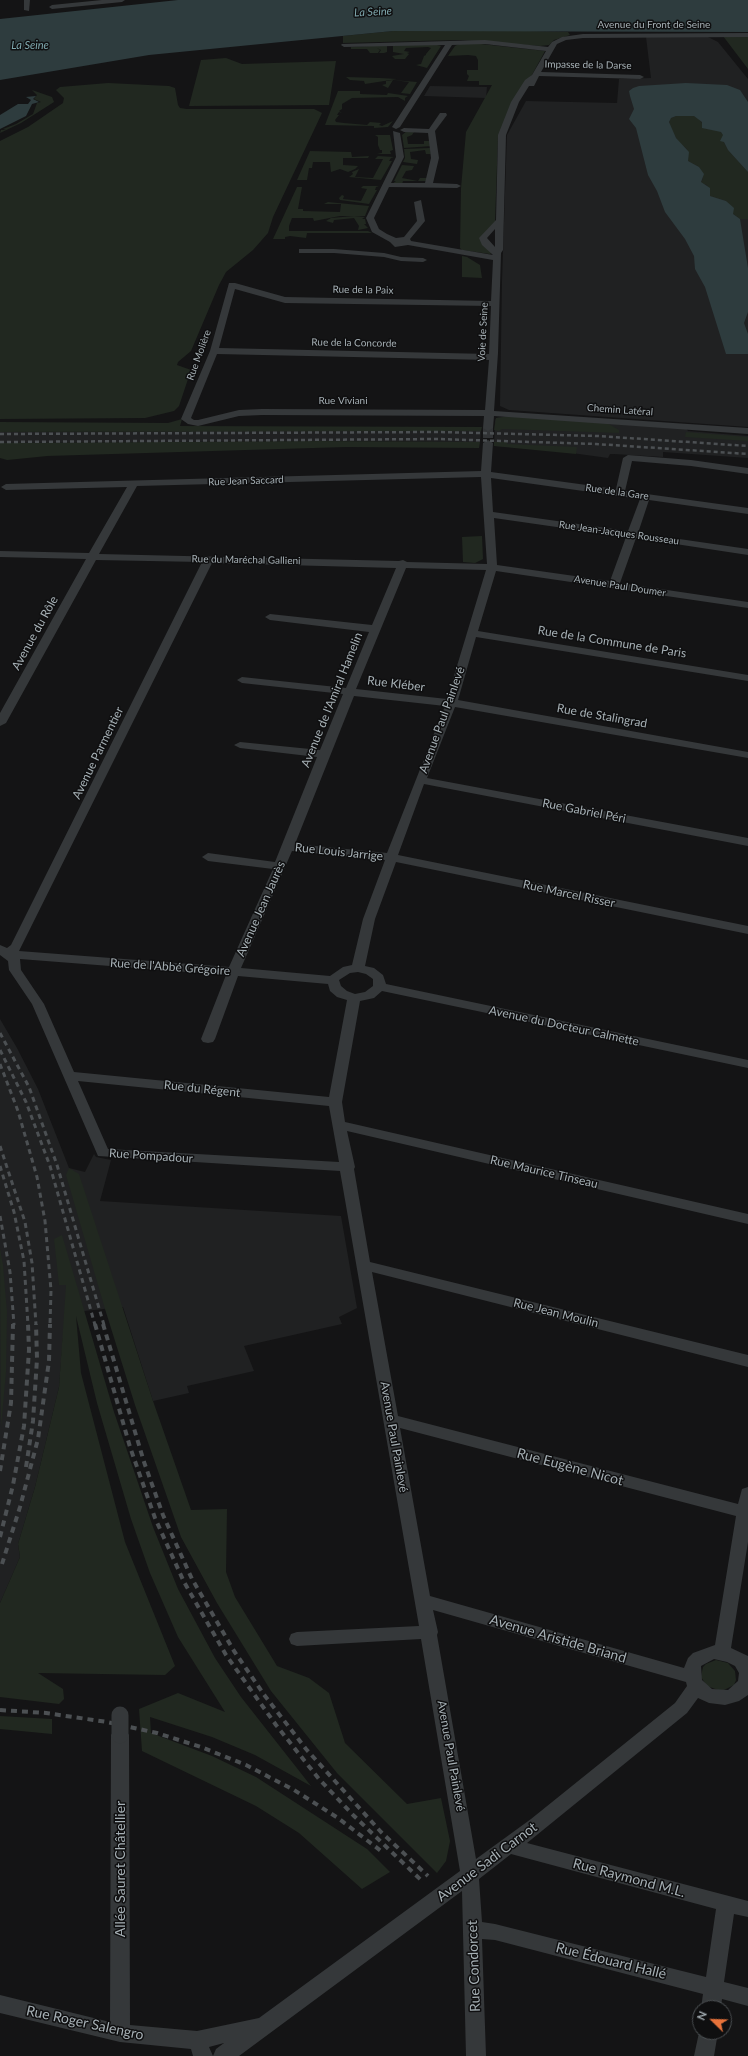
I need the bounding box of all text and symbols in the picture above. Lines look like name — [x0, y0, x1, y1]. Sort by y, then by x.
water label: La Seine — [354, 4, 392, 20]
street label: Avenue du Front de Seine — [598, 19, 710, 31]
water label: La Seine — [11, 38, 49, 52]
street label: Impasse de la Darse — [544, 58, 632, 72]
street label: Rue de la Paix — [332, 283, 394, 297]
street label: Voie de Seine — [475, 302, 491, 362]
street label: Rue Molière — [184, 328, 214, 382]
street label: Rue de la Concorde — [311, 336, 397, 350]
street label: Rue Viviani — [318, 395, 368, 407]
street label: Chemin Latéral — [587, 402, 653, 418]
street label: Rue Jean Saccard — [208, 474, 284, 488]
street label: Rue de la Gare — [585, 482, 649, 502]
street label: Rue Jean-Jacques Rousseau — [558, 519, 680, 547]
street label: Rue du Maréchal Gallieni — [191, 553, 301, 567]
street label: Avenue Paul Doumer — [573, 573, 667, 599]
street label: Avenue du Rôle — [9, 593, 61, 673]
street label: Rue de la Commune de Paris — [537, 623, 687, 661]
street label: Avenue de l'Amiral Hamelin — [298, 631, 366, 769]
street label: Avenue Paul Painlevé — [416, 665, 468, 775]
street label: Rue Kléber — [366, 673, 426, 695]
street label: Rue de Stalingrad — [556, 701, 648, 731]
street label: Avenue Parmentier — [69, 704, 127, 802]
street label: Rue Gabriel Péri — [541, 796, 627, 826]
street label: Rue Louis Jarrige — [294, 840, 384, 864]
street label: Avenue Jean Jaurès — [234, 859, 288, 959]
street label: Rue Marcel Risser — [522, 877, 616, 911]
street label: Rue de l'Abbé Grégoire — [109, 956, 231, 978]
street label: Avenue du Docteur Calmette — [488, 1003, 640, 1049]
street label: Rue du Régent — [163, 1078, 241, 1100]
street label: Rue Pompadour — [108, 1146, 194, 1166]
street label: Rue Maurice Tinseau — [489, 1153, 599, 1191]
street label: Rue Jean Moulin — [512, 1295, 600, 1331]
street label: Avenue Paul Painlevé — [377, 1380, 411, 1494]
street label: Rue Eugène Nicot — [515, 1445, 625, 1489]
street label: Avenue Aristide Briand — [488, 1611, 628, 1667]
street label: Avenue Paul Painlevé — [434, 1699, 468, 1813]
street label: Allée Sauret Châtellier — [112, 1801, 128, 1937]
street label: Avenue Sadi Carnot — [434, 1819, 540, 1905]
street label: Rue Raymond M.L. — [571, 1855, 687, 1901]
street label: Rue Condorcet — [464, 1920, 484, 2012]
street label: Rue Édouard Hallé — [554, 1939, 668, 1983]
north arrow — [692, 2000, 732, 2040]
street label: Rue Roger Salengro — [25, 2002, 145, 2044]
text: N — [694, 2009, 709, 2022]

